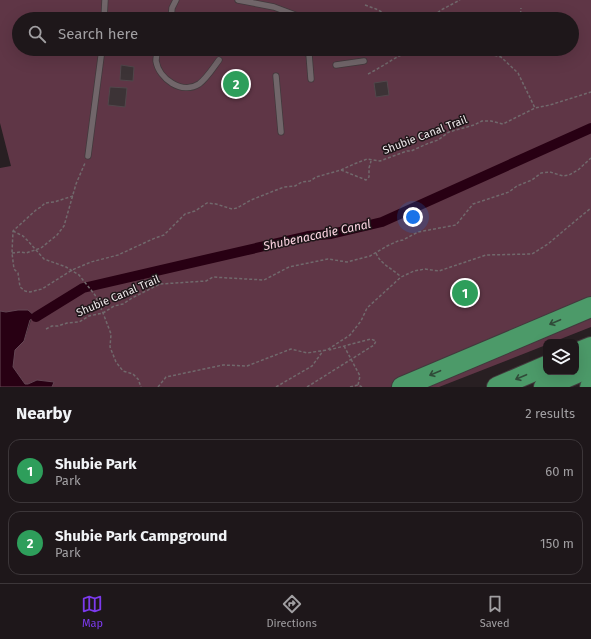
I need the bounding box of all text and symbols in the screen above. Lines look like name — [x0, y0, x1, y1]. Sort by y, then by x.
search box — [12, 12, 579, 56]
icon: search — [26, 23, 48, 45]
text: Search here — [58, 25, 138, 43]
pin: 2 — [223, 69, 249, 99]
street label: Shubie Canal Trail — [381, 113, 469, 157]
your location — [403, 207, 423, 227]
water label: Shubenacadie Canal — [261, 217, 372, 253]
street label: Shubie Canal Trail — [74, 273, 162, 319]
pin: 1 — [452, 278, 478, 308]
one-way arrow — [549, 319, 561, 326]
map controls — [543, 339, 579, 375]
button: layers — [543, 339, 579, 375]
one-way arrow — [430, 369, 442, 377]
one-way arrow — [516, 373, 528, 381]
text: Nearby — [16, 403, 71, 424]
text: 2 results — [525, 406, 575, 421]
text: Shubie Park — [55, 455, 137, 473]
text: 1 — [27, 464, 33, 479]
text: 60 m — [545, 464, 574, 479]
text: Park — [55, 473, 81, 488]
text: Shubie Park Campground — [55, 527, 227, 545]
text: 2 — [27, 536, 33, 551]
text: 150 m — [540, 536, 574, 551]
text: Park — [55, 545, 81, 560]
tab: Map — [81, 593, 103, 630]
tab: Directions — [266, 593, 317, 630]
tab: Saved — [480, 593, 510, 630]

